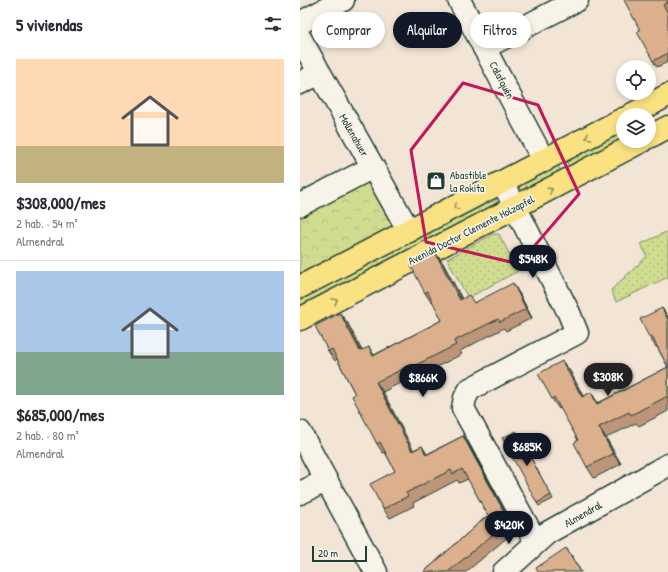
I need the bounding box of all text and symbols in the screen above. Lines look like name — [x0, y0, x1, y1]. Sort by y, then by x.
chip: Comprar — [312, 12, 385, 48]
chip: Alquilar — [393, 12, 462, 48]
chip: Filtros — [470, 12, 531, 48]
text: 5 viviendas — [16, 13, 83, 36]
icon: filters — [262, 13, 284, 35]
street label: Calafquén — [486, 59, 518, 101]
map controls — [616, 60, 656, 148]
button: locate — [616, 60, 656, 100]
icon: home — [114, 85, 186, 157]
button: layers — [616, 108, 656, 148]
street label: Mollenahuer — [336, 111, 372, 160]
one-way arrow — [585, 132, 593, 140]
place label: Abastible la Rokita — [450, 168, 487, 195]
shop icon: Abastible la Rokita — [425, 170, 447, 192]
one-way arrow — [546, 187, 554, 194]
text: $308,000/mes — [16, 191, 106, 214]
street label: Avenida Doctor Clemente Holzapfel — [405, 192, 537, 268]
one-way arrow — [453, 202, 460, 210]
text: 2 hab. · 54 m² — [16, 214, 78, 232]
text: Almendral — [16, 232, 64, 250]
pin: $548K — [505, 245, 561, 279]
text: $548K — [518, 249, 548, 267]
icon: home — [114, 297, 186, 369]
one-way arrow — [330, 299, 338, 306]
pin: $308K — [580, 363, 636, 397]
pin: $866K — [395, 364, 451, 398]
text: $308K — [593, 367, 623, 385]
text: $866K — [408, 368, 438, 386]
text: $685,000/mes — [16, 403, 104, 426]
text: 2 hab. · 80 m² — [16, 426, 79, 444]
pin: $685K — [499, 433, 555, 467]
text: $685K — [512, 437, 542, 455]
text: Almendral — [16, 444, 64, 462]
street label: Almendral — [562, 498, 604, 530]
pin: $420K — [481, 511, 537, 545]
text: $420K — [494, 515, 524, 533]
scale bar — [312, 544, 367, 563]
text: 20 m — [318, 546, 338, 560]

